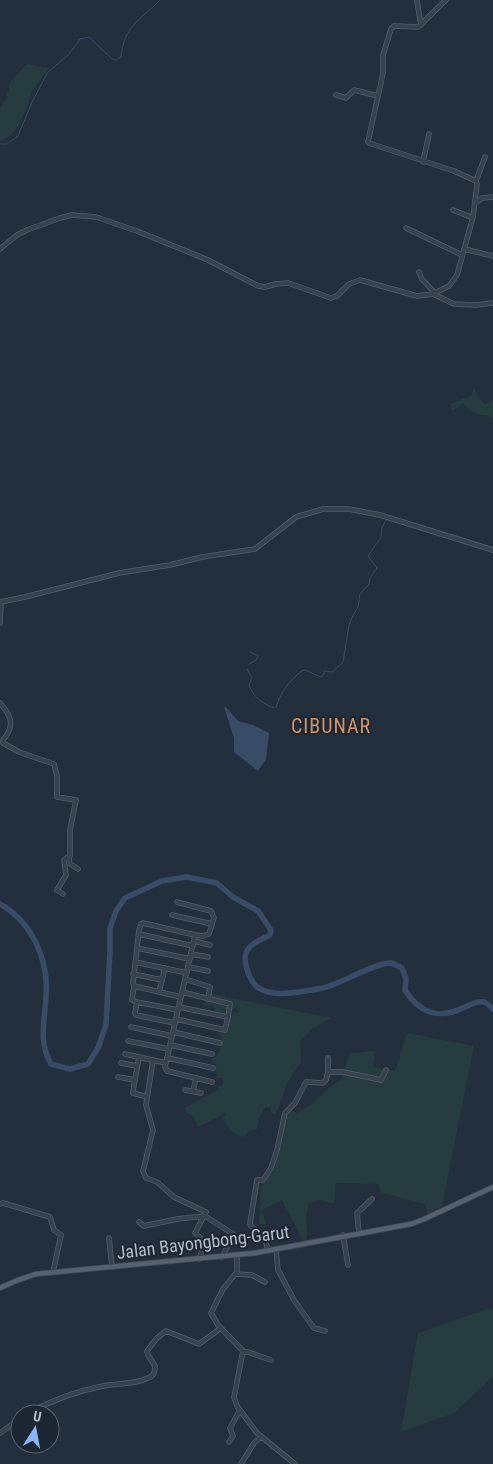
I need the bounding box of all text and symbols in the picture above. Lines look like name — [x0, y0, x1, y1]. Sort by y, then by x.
district label: CIBUNAR — [291, 714, 371, 738]
street label: Jalan Bayongbong-Garut — [115, 1221, 291, 1263]
north arrow — [10, 1404, 60, 1454]
text: U — [32, 1408, 43, 1425]

